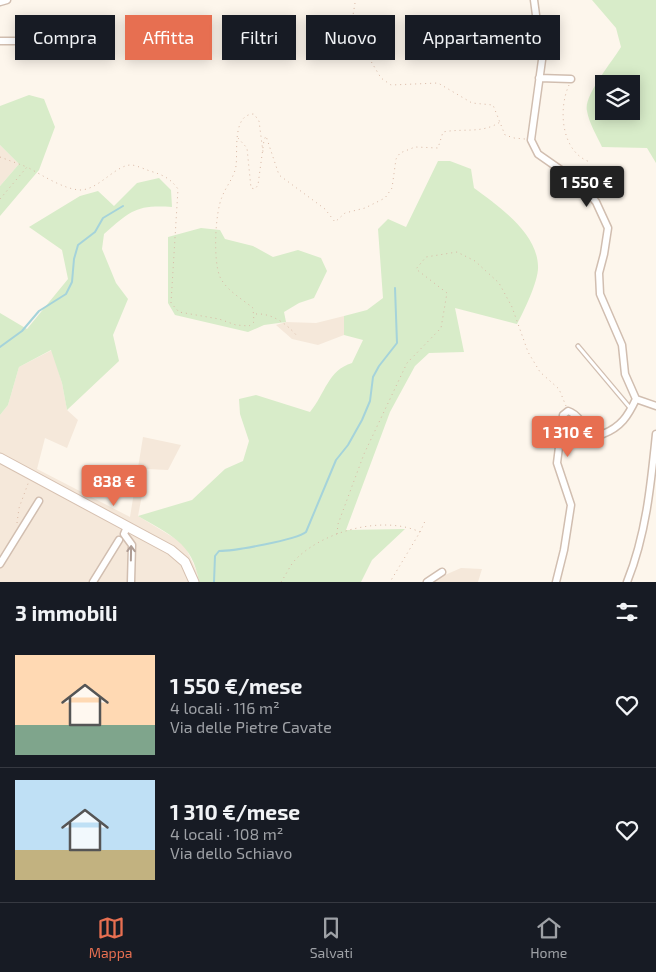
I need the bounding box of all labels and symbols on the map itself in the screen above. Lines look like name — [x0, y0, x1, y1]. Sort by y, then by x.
pin: 1 550 € — [541, 166, 633, 208]
pin: 1 310 € — [522, 416, 614, 458]
pin: 838 € — [79, 464, 149, 507]
one-way arrow — [127, 545, 136, 561]

